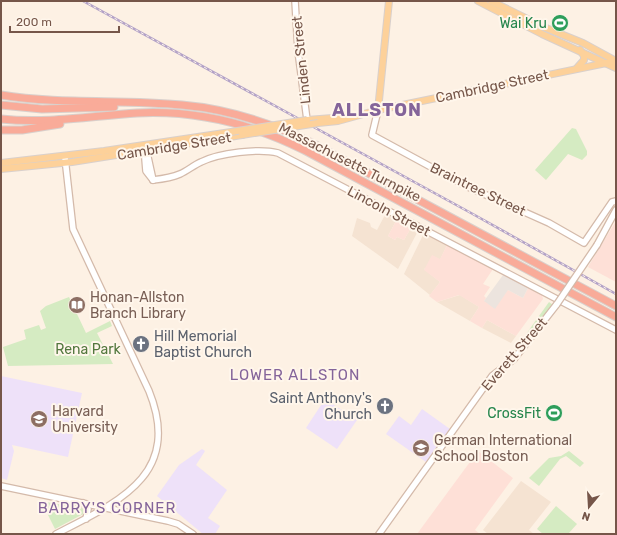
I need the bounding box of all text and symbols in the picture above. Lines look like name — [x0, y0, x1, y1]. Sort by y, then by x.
scale bar — [10, 8, 119, 34]
sports icon: Wai Kru — [550, 13, 570, 33]
text: 200 m — [16, 15, 52, 29]
street label: Linden Street — [288, 15, 315, 105]
place label: Wai Kru — [499, 15, 547, 32]
street label: Cambridge Street — [434, 66, 551, 107]
district label: ALLSTON — [332, 99, 422, 121]
street label: Massachusetts Turnpike — [276, 119, 424, 206]
street label: Cambridge Street — [116, 129, 233, 164]
street label: Braintree Street — [427, 159, 529, 220]
street label: Lincoln Street — [344, 183, 434, 241]
place label: Honan-Allston Branch Library — [90, 289, 186, 322]
library icon: Honan-Allston Branch Library — [67, 295, 87, 315]
street label: Everett Street — [478, 314, 551, 394]
place label: Hill Memorial Baptist Church — [154, 328, 252, 361]
church icon: Hill Memorial Baptist Church — [131, 334, 151, 354]
park label: Rena Park — [55, 341, 122, 358]
district label: LOWER ALLSTON — [230, 366, 360, 384]
place label: Saint Anthony's Church — [270, 390, 372, 423]
church icon: Saint Anthony's Church — [375, 396, 395, 416]
place label: Harvard University — [52, 403, 118, 436]
sports icon: CrossFit — [544, 403, 564, 423]
place label: CrossFit — [487, 405, 542, 422]
school or university icon: Harvard University — [29, 409, 49, 429]
place label: German International School Boston — [434, 432, 572, 465]
school or university icon: German International School Boston — [411, 438, 431, 458]
north arrow — [569, 487, 609, 527]
district label: BARRY'S CORNER — [38, 499, 176, 517]
text: N — [580, 509, 592, 523]

